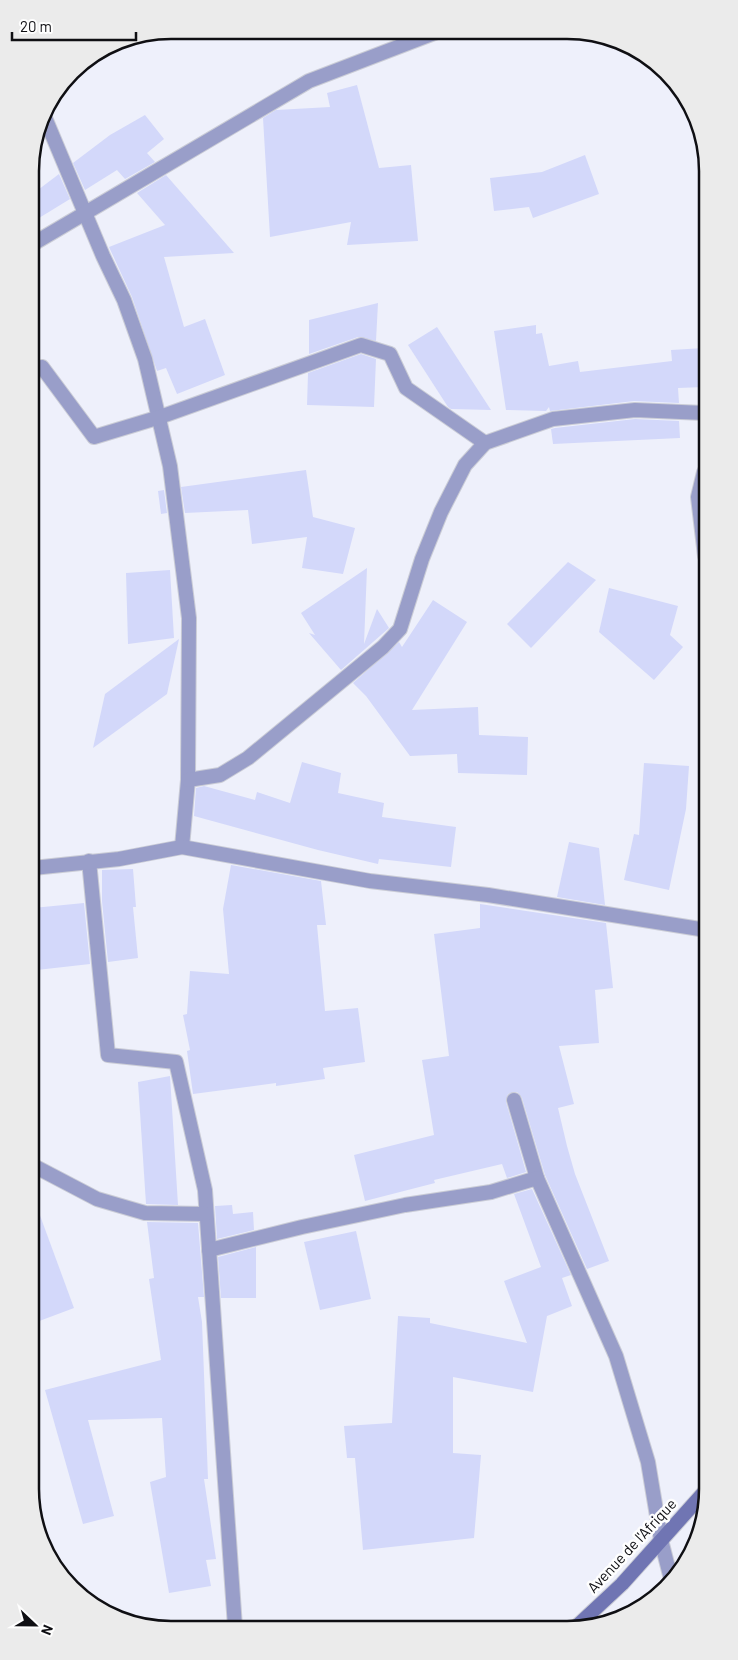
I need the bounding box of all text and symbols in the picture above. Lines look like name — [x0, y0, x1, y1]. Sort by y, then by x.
scale bar — [12, 10, 136, 42]
text: 20 m — [20, 17, 52, 35]
street label: Avenue de l'Afrique — [583, 1494, 680, 1596]
north arrow — [10, 1600, 60, 1650]
text: N — [38, 1623, 57, 1638]

